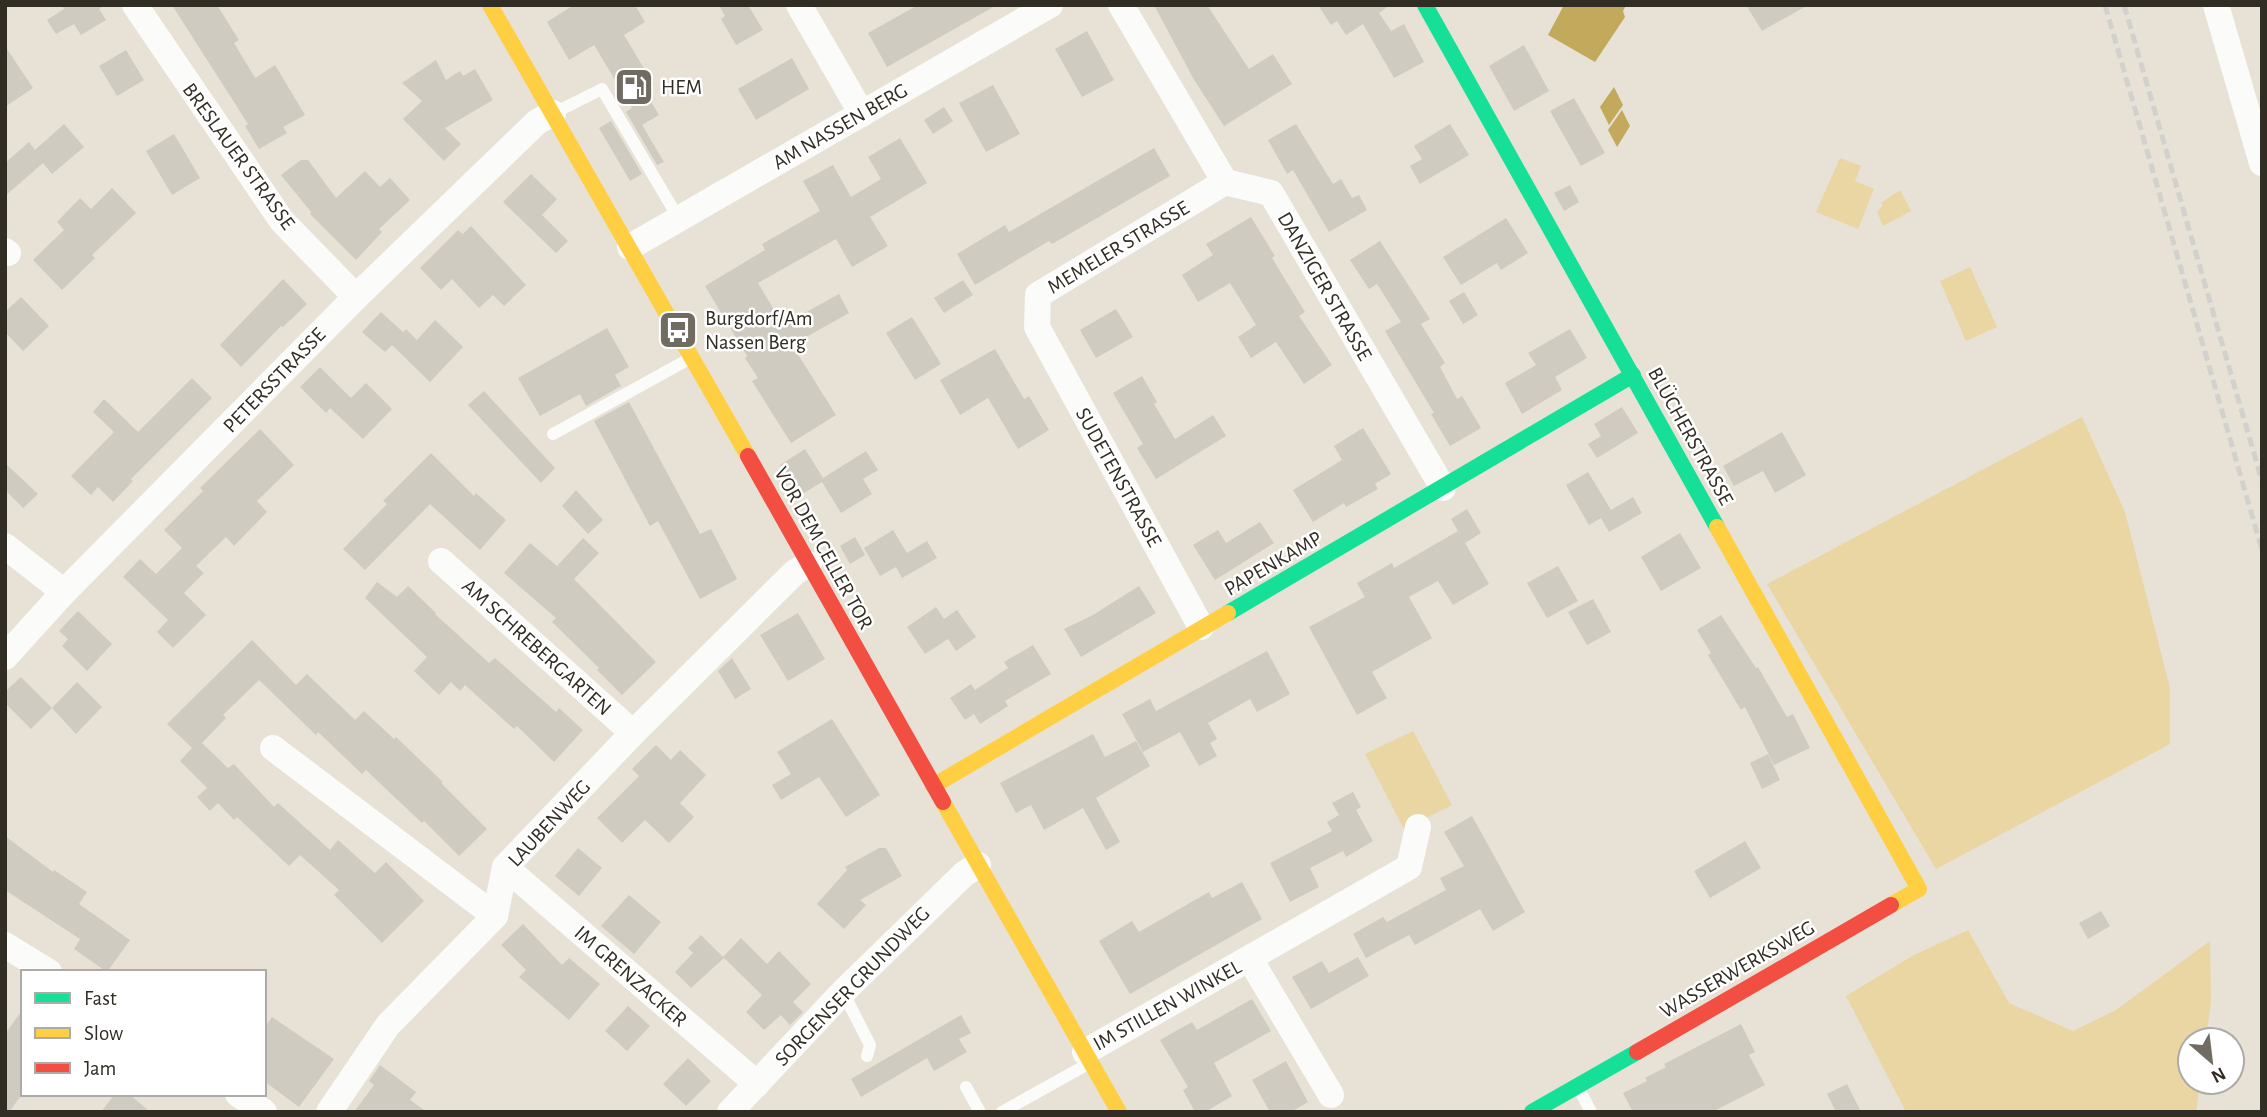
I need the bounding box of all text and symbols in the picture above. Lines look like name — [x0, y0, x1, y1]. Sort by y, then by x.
fuel station icon: HEM — [613, 66, 655, 108]
place label: HEM — [661, 77, 702, 98]
street label: BRESLAUER STRASSE — [179, 79, 299, 233]
street label: AM NASSEN BERG — [769, 79, 911, 173]
street label: MEMELER STRASSE — [1044, 197, 1193, 298]
street label: DANZIGER STRASSE — [1274, 208, 1376, 364]
place label: Burgdorf/Am Nassen Berg — [705, 308, 813, 353]
bus stop icon: Burgdorf/Am Nassen Berg — [657, 309, 699, 351]
street label: PETERSSTRASSE — [219, 324, 329, 437]
street label: BLÜCHERSTRASSE — [1644, 363, 1738, 509]
street label: SUDETENSTRASSE — [1072, 404, 1165, 550]
street label: VOR DEM CELLER TOR — [770, 464, 877, 633]
street label: PAPENKAMP — [1221, 527, 1326, 600]
street label: AM SCHREBERGARTEN — [458, 575, 615, 720]
street label: LAUBENWEG — [504, 776, 595, 871]
street label: SORGENSER GRUNDWEG — [771, 903, 934, 1070]
street label: WASSERWERKSWEG — [1656, 917, 1818, 1022]
street label: IM GRENZACKER — [570, 922, 691, 1031]
street label: IM STILLEN WINKEL — [1090, 956, 1245, 1055]
legend — [21, 970, 266, 1096]
text: Fast — [84, 988, 117, 1009]
text: Slow — [84, 1023, 123, 1044]
north arrow — [2176, 1026, 2246, 1096]
text: Jam — [84, 1058, 116, 1079]
text: N — [2208, 1063, 2229, 1086]

